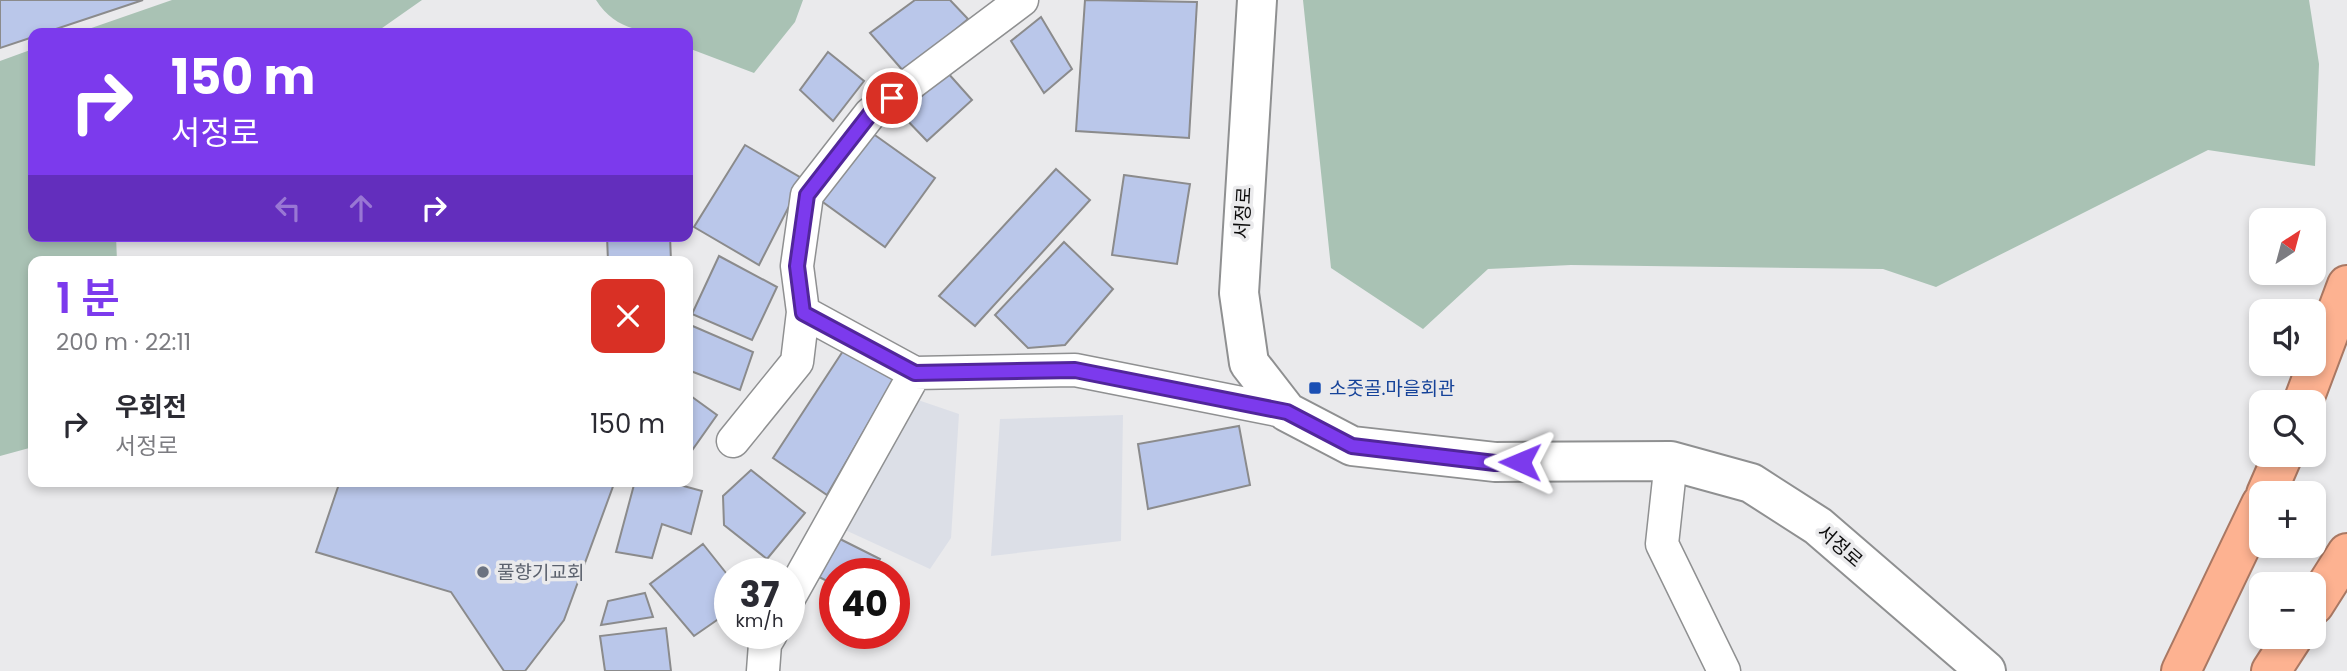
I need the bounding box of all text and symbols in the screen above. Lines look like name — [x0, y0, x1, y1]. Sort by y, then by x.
text: 150 m — [171, 43, 316, 111]
icon: right — [56, 56, 147, 147]
pin — [862, 68, 922, 128]
icon: arrive — [873, 79, 911, 117]
text: 서정로 — [171, 110, 259, 155]
street label: 서정로 — [1228, 186, 1258, 240]
icon: left — [269, 189, 307, 227]
icon: ahead — [342, 189, 380, 227]
icon: right — [415, 189, 453, 227]
north arrow — [2249, 208, 2326, 285]
map controls — [2249, 208, 2326, 649]
text: 1 분 — [56, 269, 120, 328]
button: close — [591, 279, 665, 353]
button: sound — [2249, 299, 2326, 376]
text: 200 m · 22:11 — [56, 326, 191, 358]
place label: 소줏골.마을회관 — [1329, 375, 1455, 402]
marker: 소줏골.마을회관 — [1307, 380, 1323, 396]
text: 우회전 — [115, 389, 187, 425]
button: search — [2249, 390, 2326, 467]
icon: right — [56, 405, 94, 443]
text: 150 m — [590, 406, 665, 442]
position arrow — [1483, 425, 1557, 499]
text: 서정로 — [115, 430, 178, 462]
button: + — [2249, 481, 2326, 558]
street label: 서정로 — [1811, 519, 1869, 573]
speed limit sign: 40 — [819, 558, 910, 649]
place label: 풀향기교회 — [497, 559, 584, 586]
marker: 풀향기교회 — [475, 564, 491, 580]
text: 37 — [740, 570, 779, 619]
button: − — [2249, 572, 2326, 649]
text: km/h — [736, 608, 783, 633]

